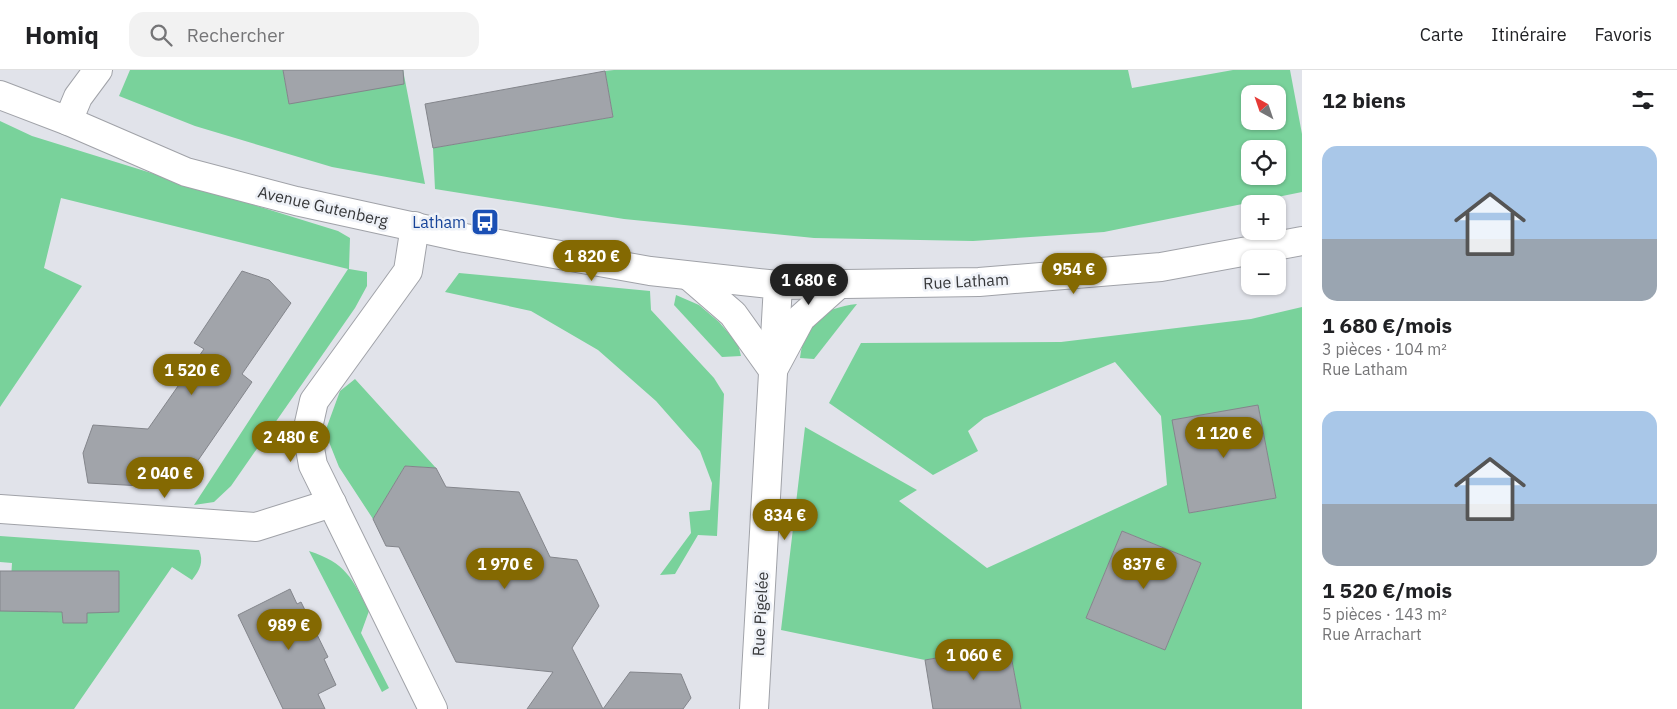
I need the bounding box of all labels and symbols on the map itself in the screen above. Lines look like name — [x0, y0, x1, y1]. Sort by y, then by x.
north arrow — [1241, 85, 1286, 130]
street label: Avenue Gutenberg — [256, 181, 391, 231]
bus stop icon: Latham — [470, 207, 500, 237]
place label: Latham — [412, 212, 466, 232]
pin: 1 820 € — [546, 240, 638, 282]
pin: 954 € — [1039, 252, 1109, 295]
pin: 1 680 € — [763, 264, 855, 306]
street label: Rue Latham — [923, 269, 1009, 293]
pin: 1 520 € — [146, 354, 238, 396]
pin: 1 120 € — [1178, 416, 1270, 459]
pin: 2 480 € — [245, 420, 337, 463]
pin: 2 040 € — [119, 456, 211, 499]
pin: 834 € — [750, 498, 820, 541]
pin: 1 970 € — [459, 548, 551, 590]
pin: 837 € — [1109, 548, 1179, 590]
street label: Rue Pigelée — [748, 571, 772, 657]
pin: 989 € — [254, 608, 324, 651]
pin: 1 060 € — [928, 638, 1020, 681]

